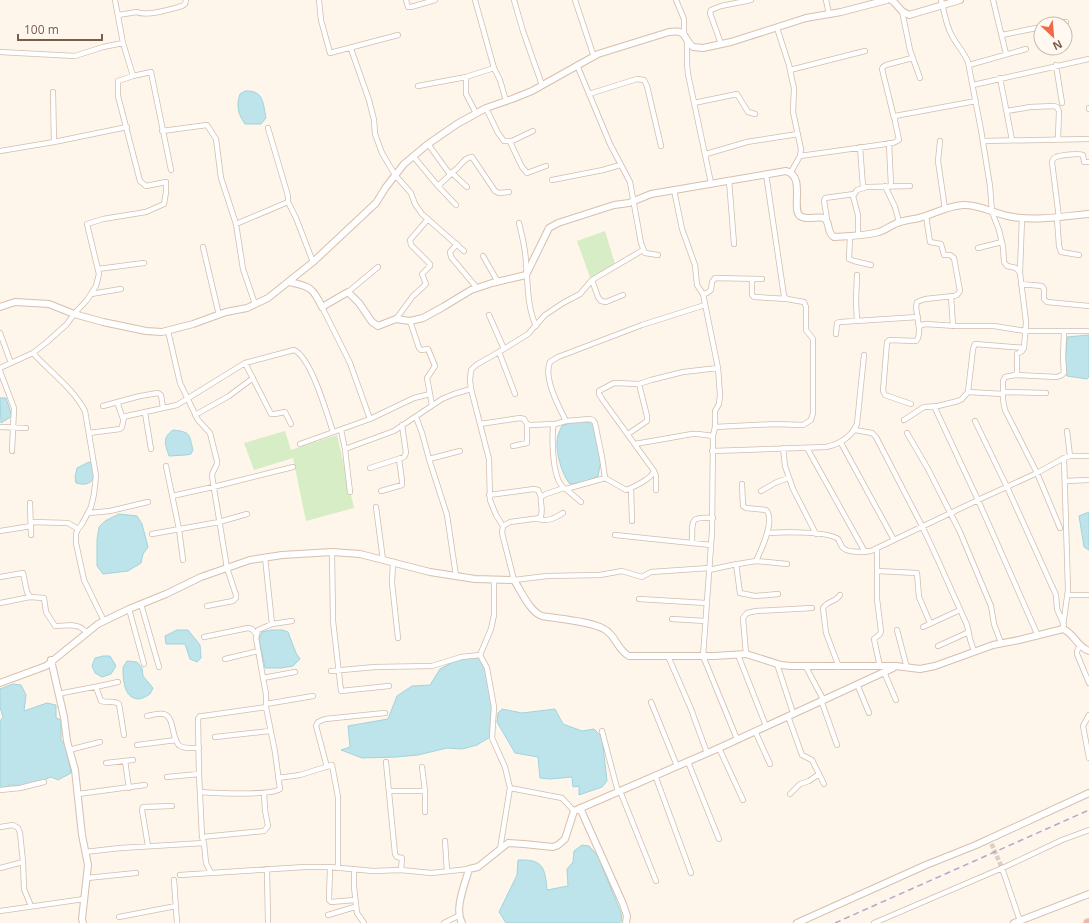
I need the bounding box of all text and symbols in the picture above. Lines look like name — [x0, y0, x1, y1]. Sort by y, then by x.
scale bar — [18, 16, 102, 42]
north arrow — [1033, 16, 1073, 56]
text: 100 m — [24, 21, 59, 38]
text: N — [1050, 37, 1065, 54]

